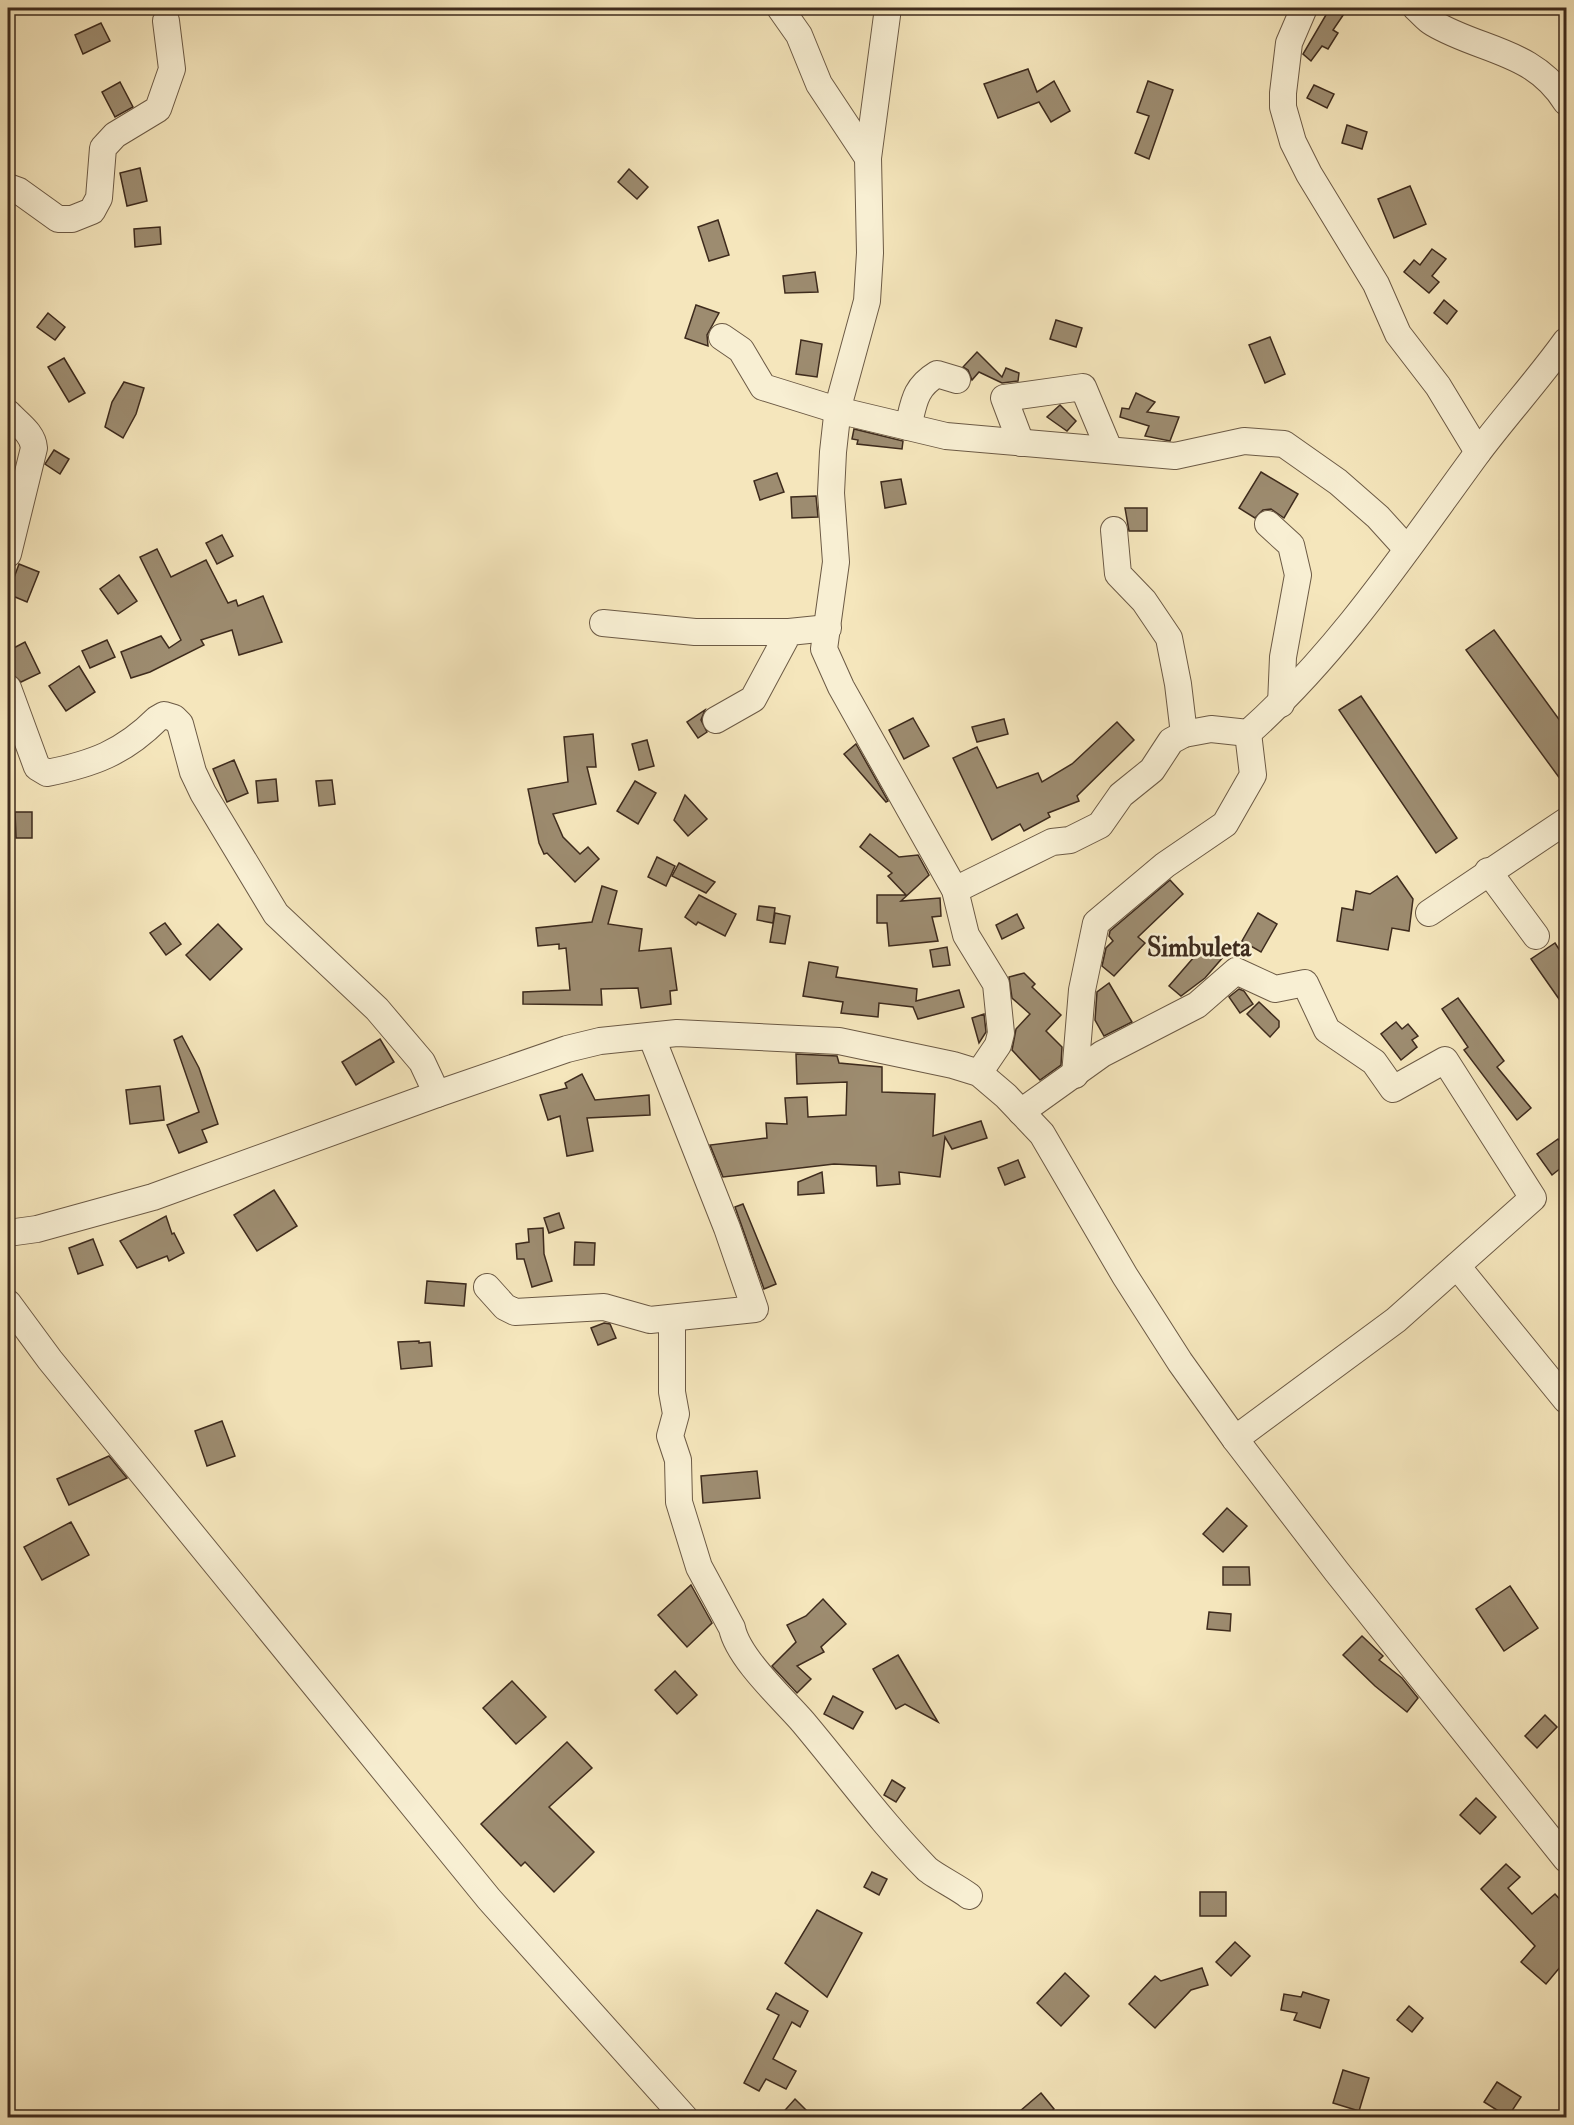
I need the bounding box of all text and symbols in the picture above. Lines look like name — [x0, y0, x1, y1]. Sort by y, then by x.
district label: Simbuleta — [1147, 932, 1252, 964]

